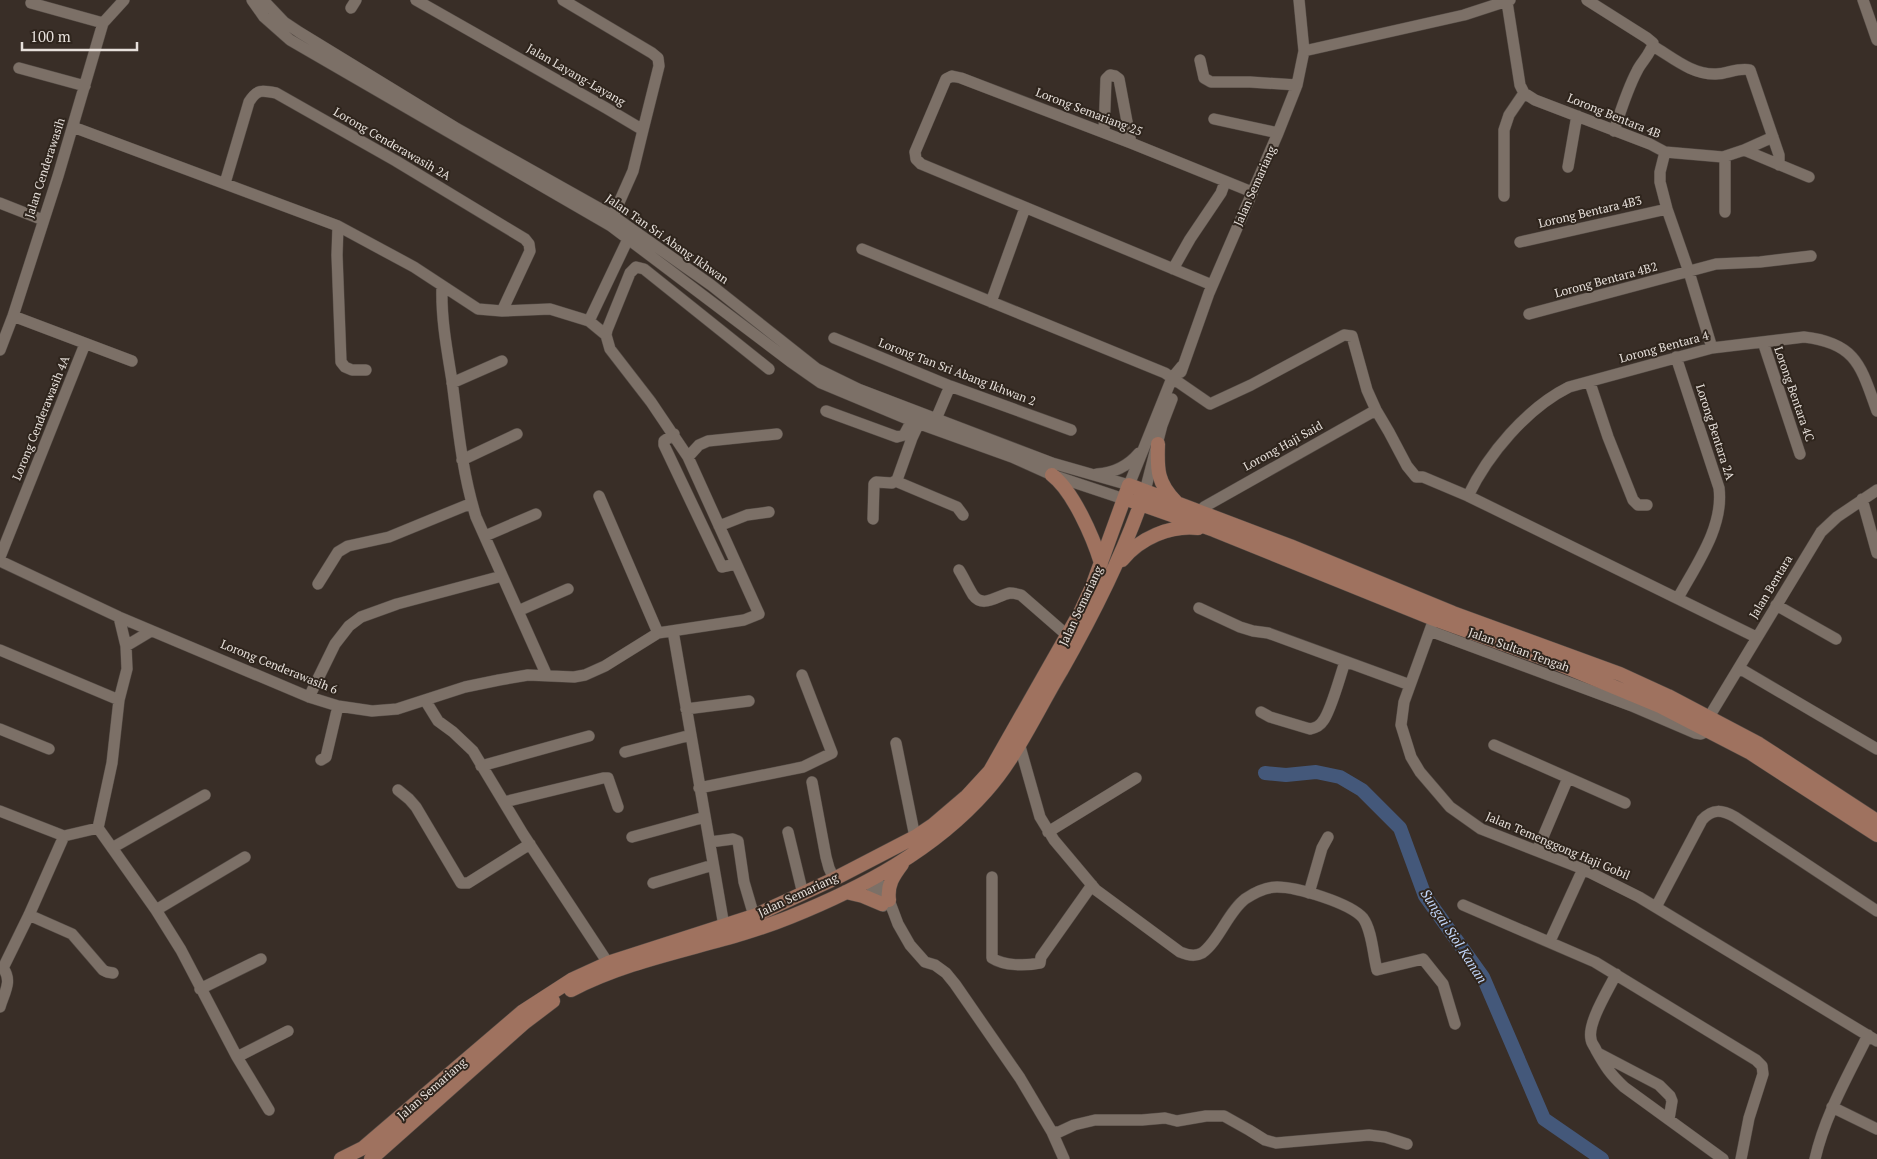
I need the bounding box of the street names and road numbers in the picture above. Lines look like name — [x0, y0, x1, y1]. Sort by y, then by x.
street label: Jalan Layang-Layang — [524, 40, 629, 109]
street label: Lorong Semariang 25 — [1034, 84, 1145, 139]
street label: Lorong Bentara 4B — [1565, 90, 1663, 141]
street label: Lorong Cenderawasih 2A — [331, 104, 454, 184]
street label: Jalan Cenderawasih — [21, 116, 68, 220]
street label: Jalan Semariang — [1230, 143, 1279, 228]
street label: Jalan Tan Sri Abang Ikhwan — [603, 190, 732, 287]
street label: Lorong Bentara 4B3 — [1537, 192, 1643, 231]
street label: Lorong Bentara 4B2 — [1553, 259, 1659, 300]
street label: Lorong Bentara 4 — [1618, 327, 1711, 366]
street label: Lorong Tan Sri Abang Ikhwan 2 — [876, 335, 1038, 408]
street label: Lorong Bentara 4C — [1771, 344, 1818, 444]
street label: Lorong Cenderawasih 4A — [9, 353, 73, 482]
street label: Lorong Bentara 2A — [1693, 382, 1738, 483]
street label: Lorong Haji Said — [1240, 417, 1325, 474]
street label: Jalan Bentara — [1746, 552, 1795, 621]
street label: Jalan Semariang — [1055, 563, 1106, 648]
street label: Jalan Sultan Tengah — [1467, 624, 1572, 675]
street label: Lorong Cenderawasih 6 — [219, 636, 340, 697]
street label: Jalan Temenggong Haji Gobil — [1484, 808, 1633, 883]
street label: Jalan Semariang — [755, 869, 841, 920]
street label: Jalan Semariang — [394, 1054, 470, 1123]

